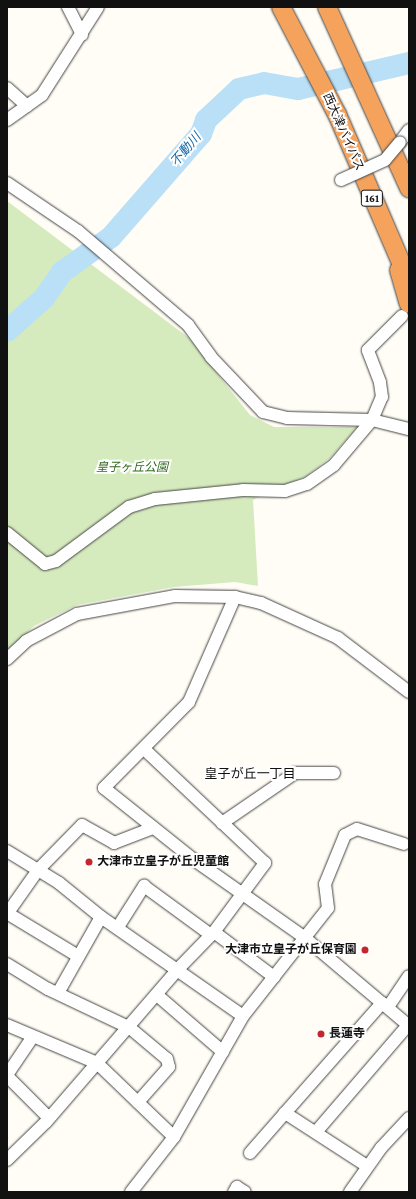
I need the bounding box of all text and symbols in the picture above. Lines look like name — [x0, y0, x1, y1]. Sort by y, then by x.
street label: 西大津バイパス — [319, 91, 367, 173]
water label: 不動川 — [167, 130, 205, 170]
road number: 161 — [360, 189, 384, 207]
park label: 皇子ヶ丘公園 — [96, 461, 168, 475]
district label: 皇子が丘一丁目 — [205, 766, 295, 782]
place label: 大津市立皇子が丘児童館 — [97, 855, 229, 869]
marker: 大津市立皇子が丘児童館 — [84, 857, 94, 867]
place label: 大津市立皇子が丘保育園 — [225, 943, 357, 957]
marker: 大津市立皇子が丘保育園 — [360, 945, 370, 955]
place label: 長蓮寺 — [329, 1027, 365, 1041]
marker: 長蓮寺 — [316, 1029, 326, 1039]

